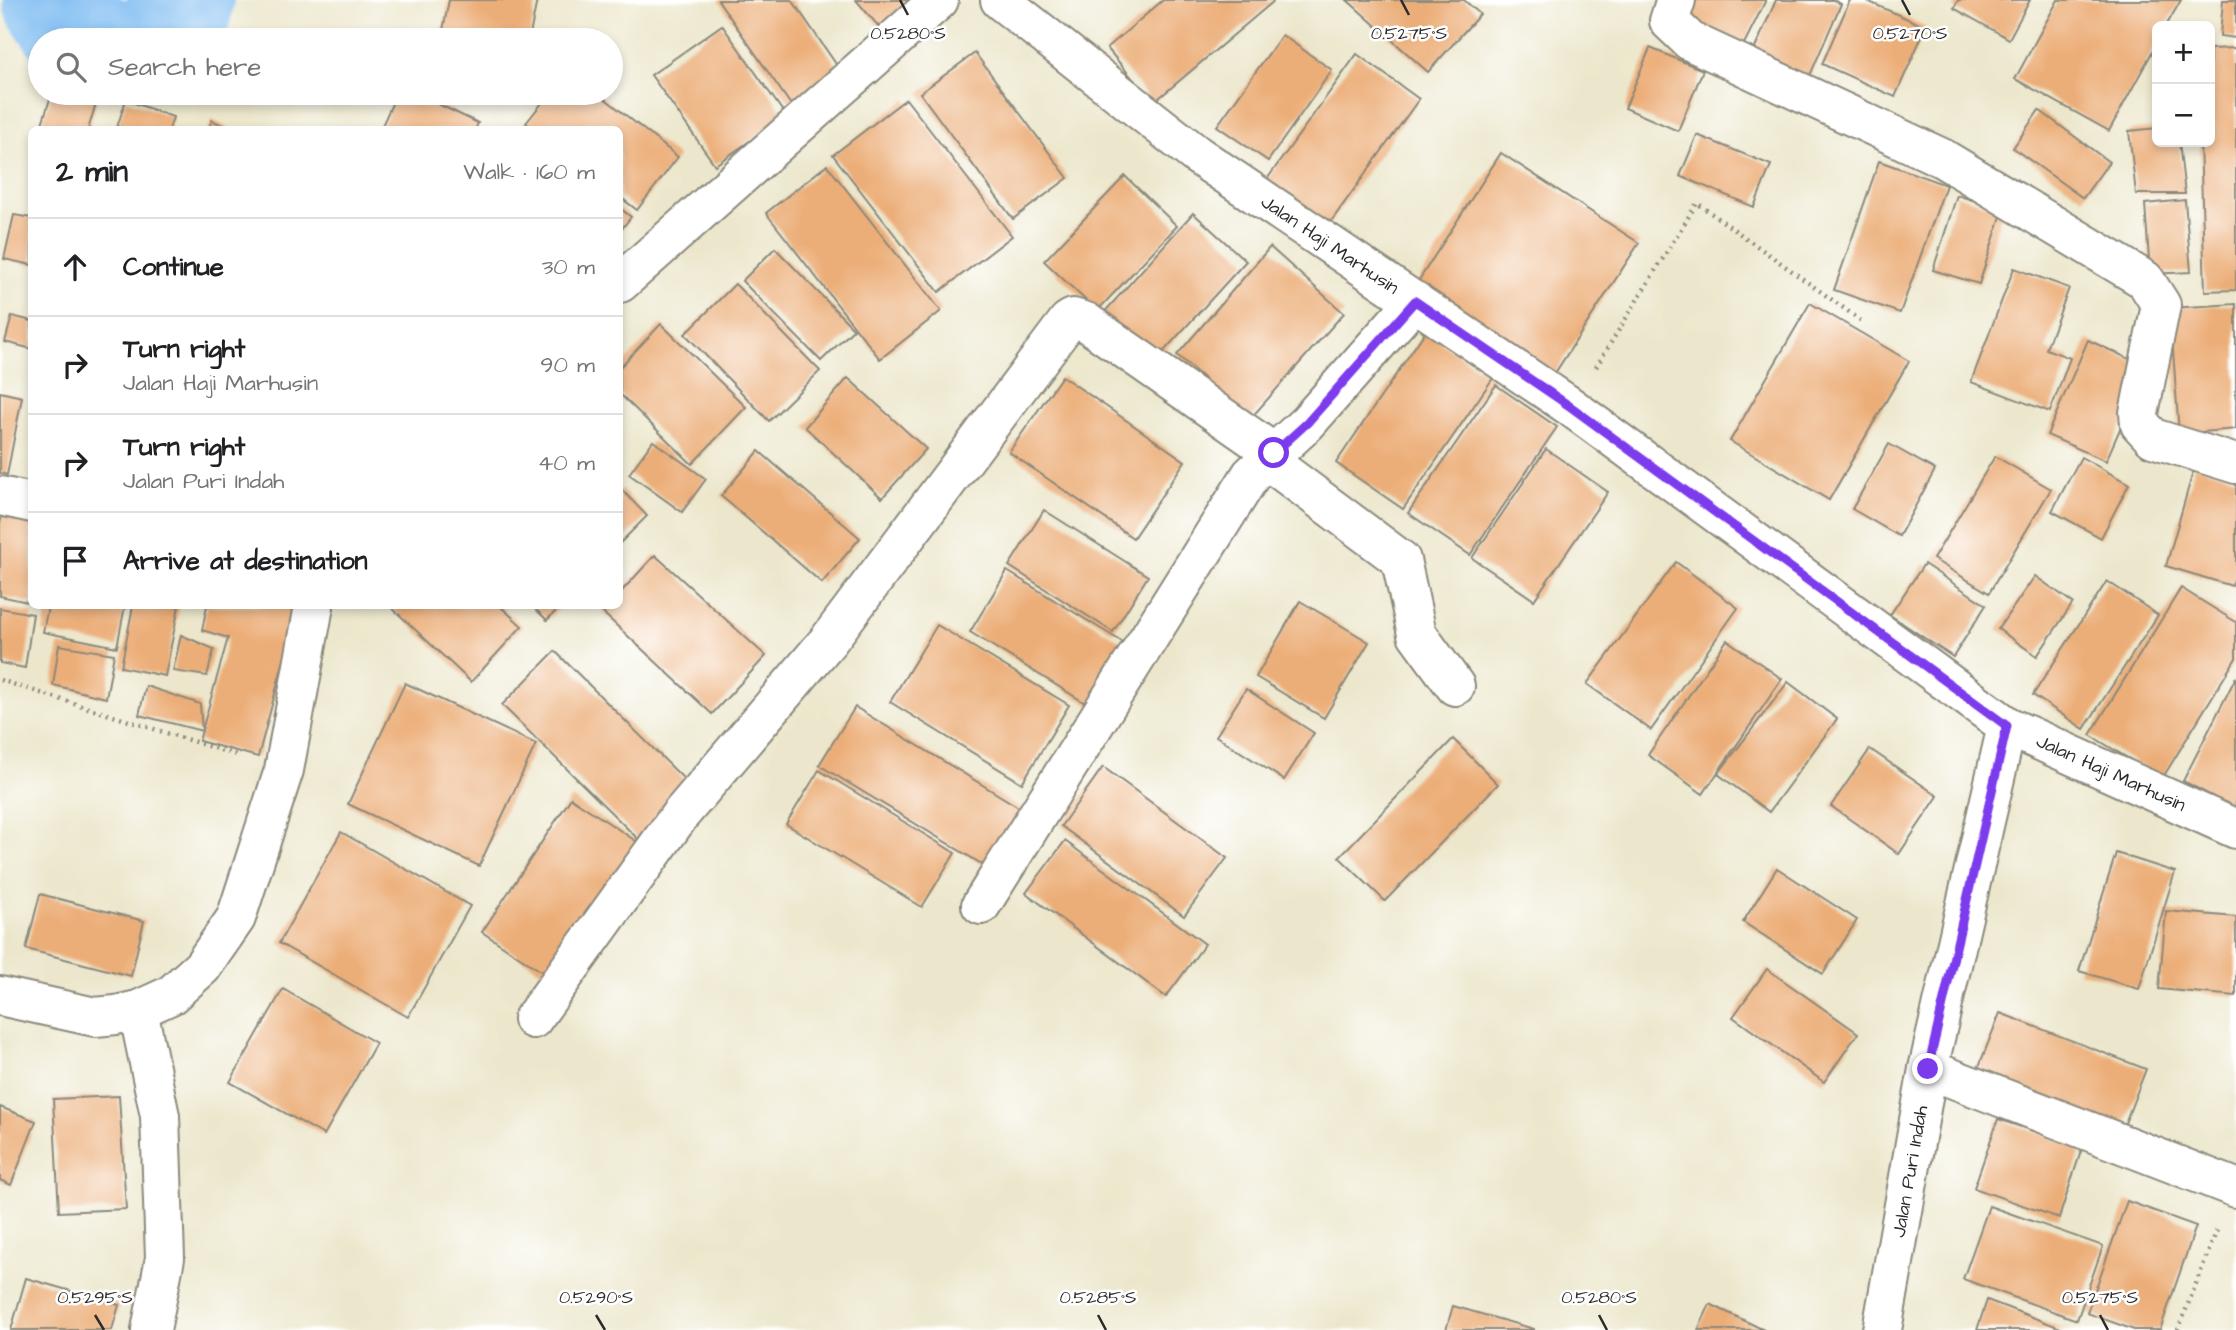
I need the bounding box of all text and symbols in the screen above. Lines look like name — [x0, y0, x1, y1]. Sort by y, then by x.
text: 0.5280°S — [870, 21, 946, 46]
text: 0.5275°S — [1371, 21, 1447, 46]
text: 0.5270°S — [1873, 21, 1947, 46]
map controls — [2152, 21, 2215, 147]
button: + — [2152, 21, 2215, 84]
search box — [28, 28, 623, 105]
icon: search — [52, 48, 90, 86]
text: Search here — [108, 49, 261, 85]
button: − — [2152, 84, 2215, 147]
text: 2 min — [56, 151, 128, 193]
text: Walk · 160 m — [463, 156, 595, 188]
street label: Jalan Haji Marhusin — [1255, 188, 1404, 301]
icon: ahead — [56, 248, 94, 286]
text: Continue — [123, 249, 224, 285]
text: 30 m — [542, 251, 595, 283]
text: Turn right — [123, 331, 245, 367]
icon: right — [56, 346, 94, 384]
text: 90 m — [540, 349, 595, 381]
text: Jalan Haji Marhusin — [123, 367, 318, 399]
text: Turn right — [123, 429, 245, 465]
route start — [1258, 437, 1289, 468]
icon: right — [56, 444, 94, 482]
text: 40 m — [538, 447, 595, 479]
text: Jalan Puri Indah — [123, 465, 285, 497]
icon: arrive — [56, 542, 94, 580]
text: Arrive at destination — [123, 543, 368, 579]
street label: Jalan Haji Marhusin — [2032, 727, 2190, 818]
route end — [1912, 1053, 1943, 1084]
street label: Jalan Puri Indah — [1885, 1103, 1935, 1240]
text: 0.5295°S — [57, 1285, 133, 1310]
text: 0.5290°S — [559, 1285, 633, 1310]
text: 0.5285°S — [1060, 1285, 1136, 1310]
text: 0.5280°S — [1561, 1285, 1637, 1310]
text: 0.5275°S — [2062, 1285, 2138, 1310]

